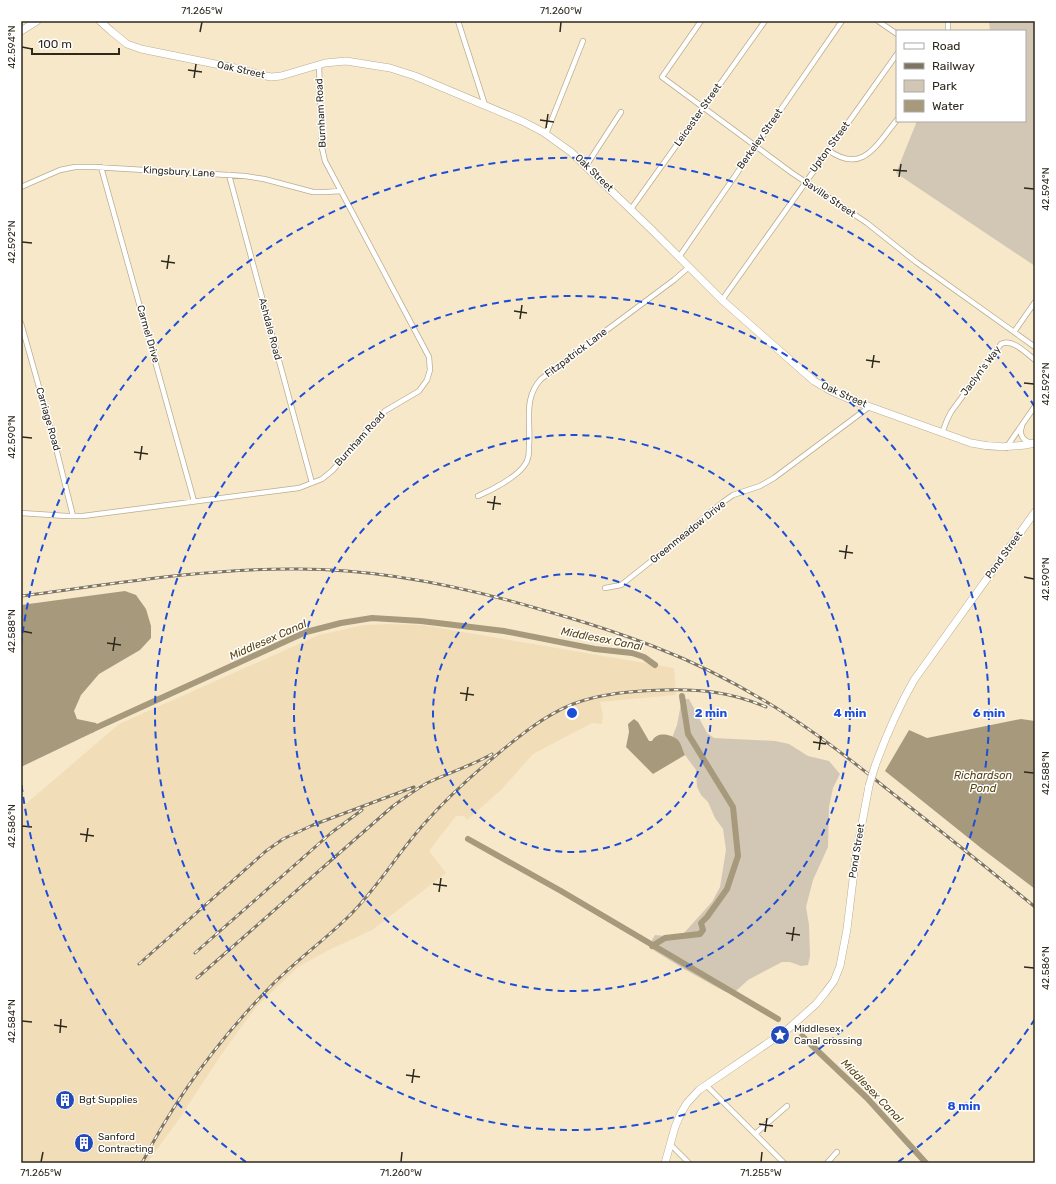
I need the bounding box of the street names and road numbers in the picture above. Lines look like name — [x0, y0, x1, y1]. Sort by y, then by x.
street label: Oak Street — [216, 59, 266, 81]
street label: Burnham Road — [313, 78, 329, 148]
street label: Leicester Street — [672, 81, 724, 149]
street label: Berkeley Street — [735, 106, 785, 172]
street label: Upton Street — [808, 119, 853, 175]
street label: Oak Street — [572, 152, 616, 194]
street label: Kingsbury Lane — [143, 164, 216, 180]
street label: Saville Street — [800, 176, 858, 220]
street label: Ashdale Road — [256, 297, 284, 361]
street label: Carmel Drive — [134, 304, 162, 365]
street label: Fitzpatrick Lane — [543, 326, 610, 380]
street label: Jaclyn's Way — [958, 343, 1004, 398]
street label: Oak Street — [819, 380, 869, 410]
street label: Carriage Road — [33, 386, 63, 452]
street label: Burnham Road — [332, 409, 388, 469]
street label: Greenmeadow Drive — [648, 498, 728, 566]
street label: Pond Street — [983, 529, 1025, 581]
street label: Pond Street — [847, 823, 867, 879]

